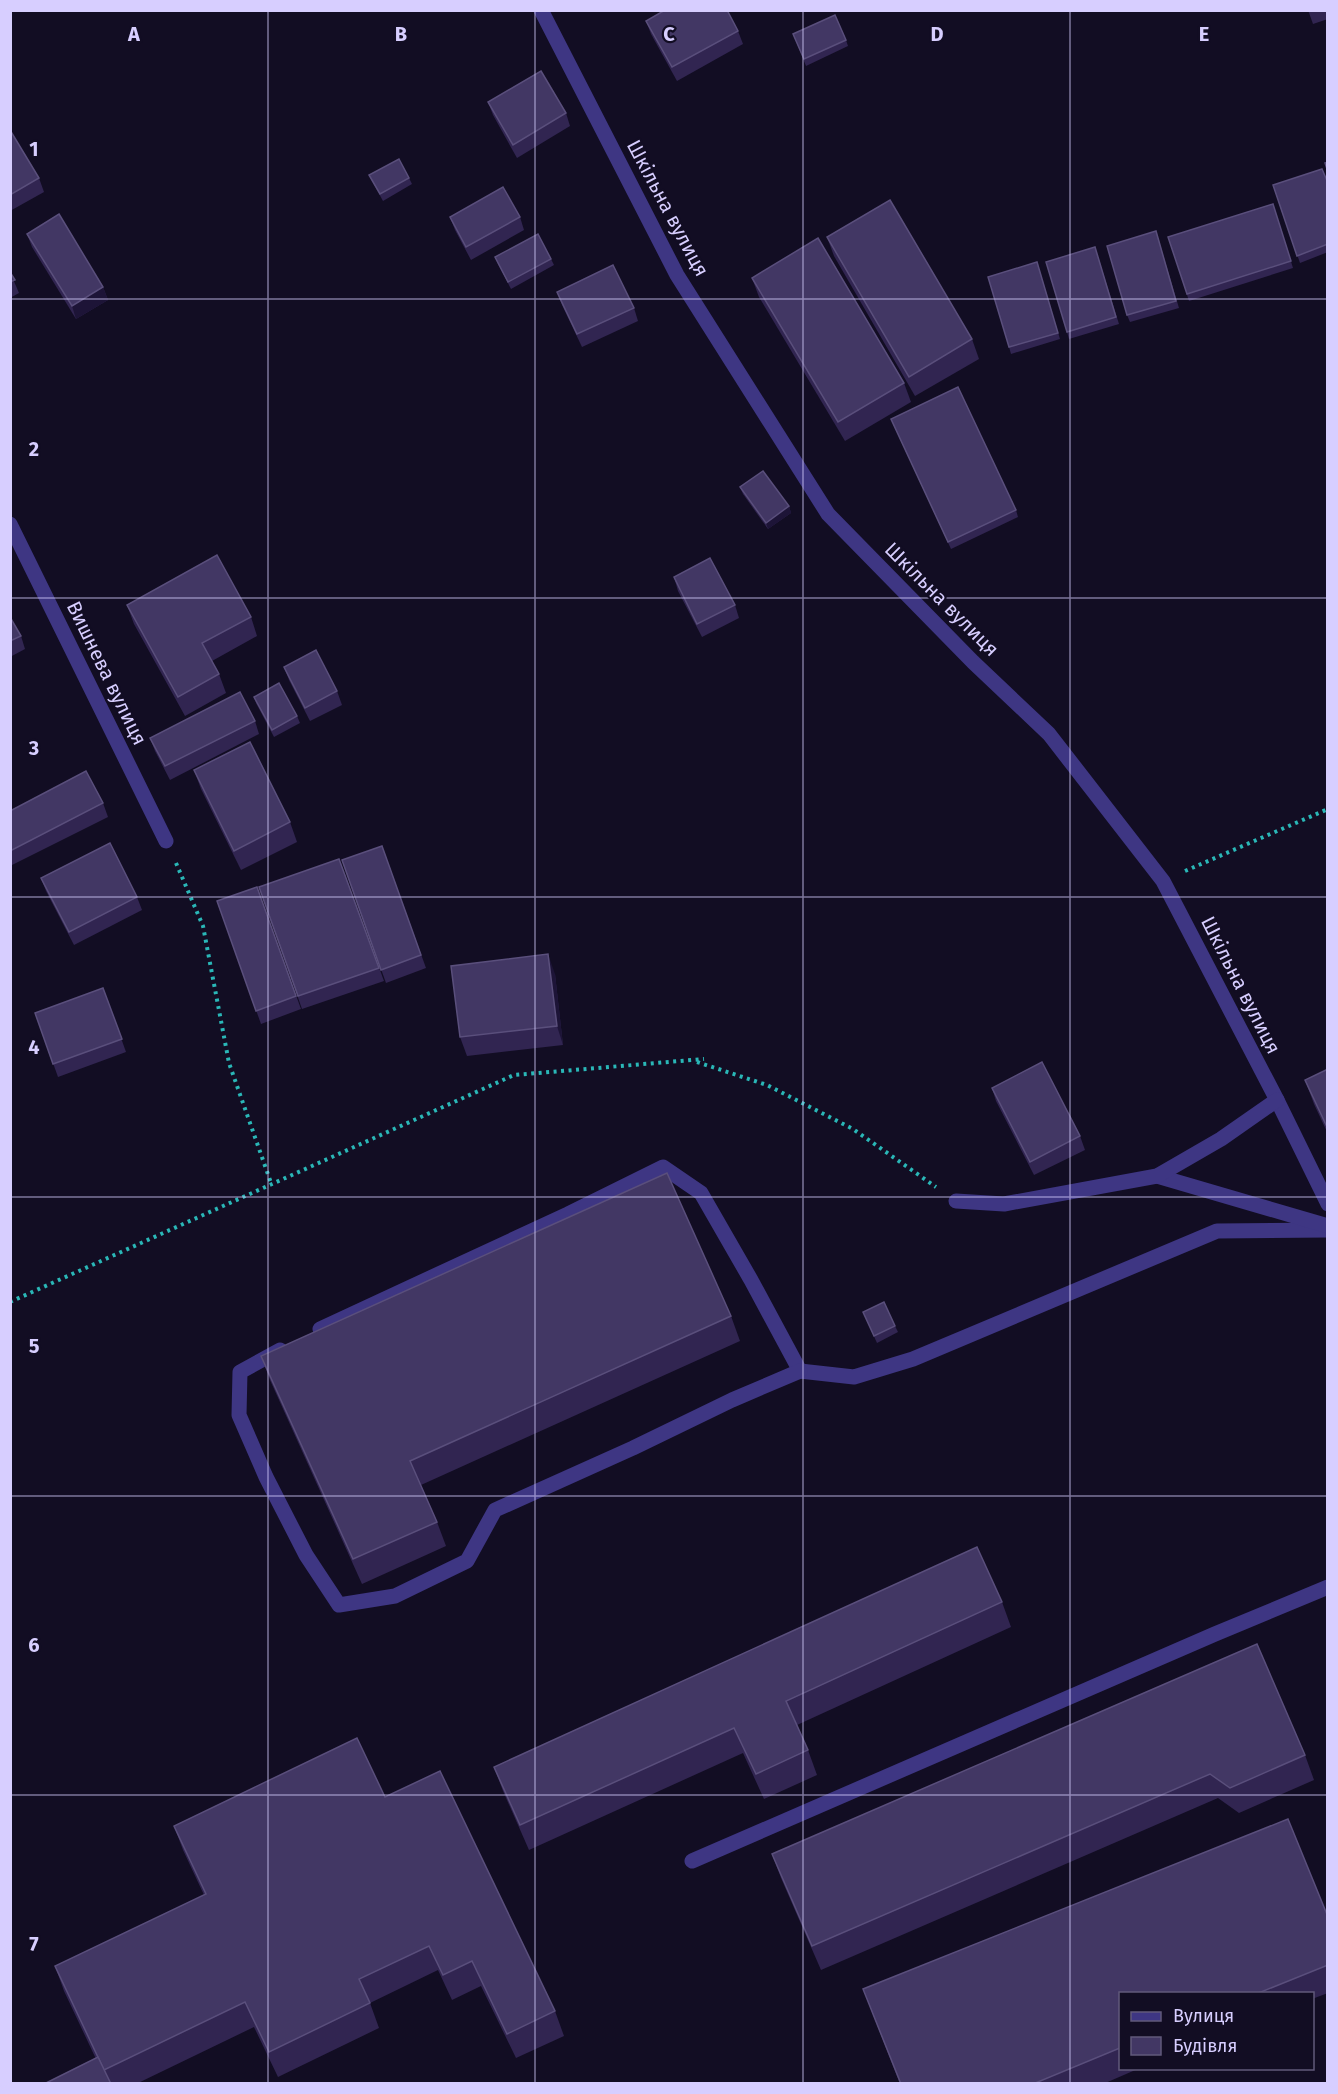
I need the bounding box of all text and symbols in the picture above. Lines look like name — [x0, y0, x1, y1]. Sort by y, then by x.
text: A — [127, 22, 141, 46]
text: B — [395, 22, 407, 46]
text: C — [663, 22, 675, 46]
text: D — [930, 22, 944, 46]
text: E — [1199, 22, 1209, 46]
street label: Шкільна вулиця — [622, 136, 714, 280]
text: 1 — [29, 137, 39, 161]
text: 2 — [29, 437, 39, 461]
street label: Шкільна вулиця — [880, 537, 1004, 661]
street label: Вишнева вулиця — [62, 597, 152, 749]
text: 3 — [28, 736, 39, 760]
street label: Шкільна вулиця — [1196, 912, 1286, 1058]
text: 4 — [28, 1035, 40, 1059]
text: 5 — [29, 1334, 40, 1358]
text: 6 — [28, 1633, 40, 1657]
text: 7 — [29, 1932, 39, 1956]
legend — [1119, 1992, 1314, 2070]
text: Вулиця — [1173, 2005, 1234, 2027]
text: Будівля — [1173, 2035, 1237, 2057]

